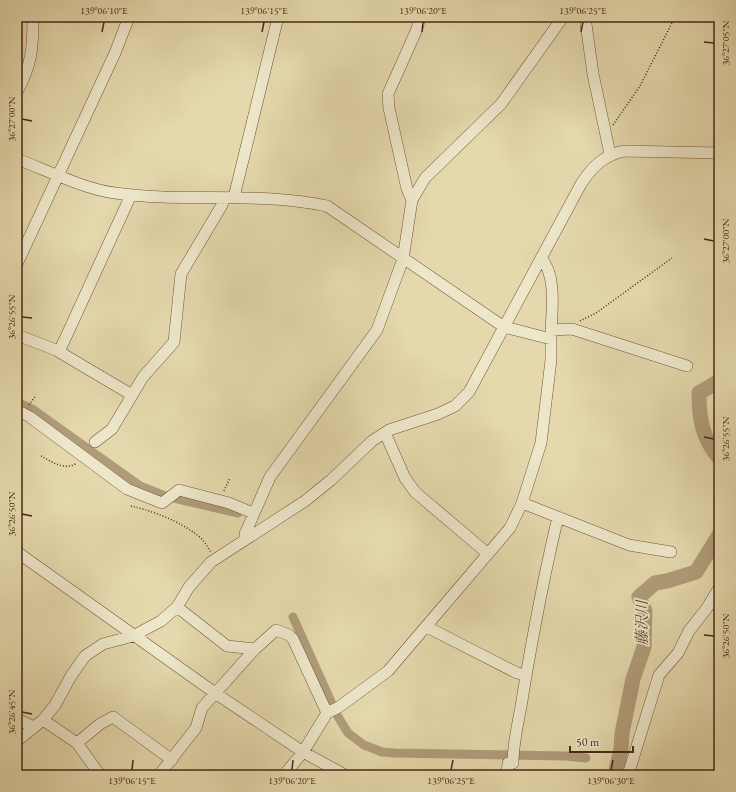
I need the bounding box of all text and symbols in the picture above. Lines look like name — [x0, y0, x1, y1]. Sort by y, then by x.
text: 139°06'10"E — [80, 4, 128, 17]
text: 139°06'15"E — [240, 4, 288, 17]
text: 139°06'20"E — [399, 4, 447, 17]
text: 139°06'25"E — [559, 4, 607, 17]
text: 36°27'05"N — [719, 20, 732, 65]
text: 36°27'00"N — [5, 96, 18, 141]
text: 36°27'00"N — [719, 218, 732, 263]
text: 36°26'55"N — [5, 294, 18, 339]
text: 36°26'55"N — [719, 416, 732, 461]
text: 36°26'50"N — [5, 491, 18, 536]
water label: 藤沢川 — [632, 599, 651, 646]
text: 36°26'50"N — [719, 613, 732, 658]
text: 36°26'45"N — [5, 689, 18, 734]
scale bar — [570, 728, 633, 754]
text: 50 m — [576, 734, 600, 750]
text: 139°06'15"E — [108, 774, 156, 787]
text: 139°06'20"E — [268, 774, 316, 787]
text: 139°06'25"E — [427, 774, 475, 787]
text: 139°06'30"E — [587, 774, 635, 787]

